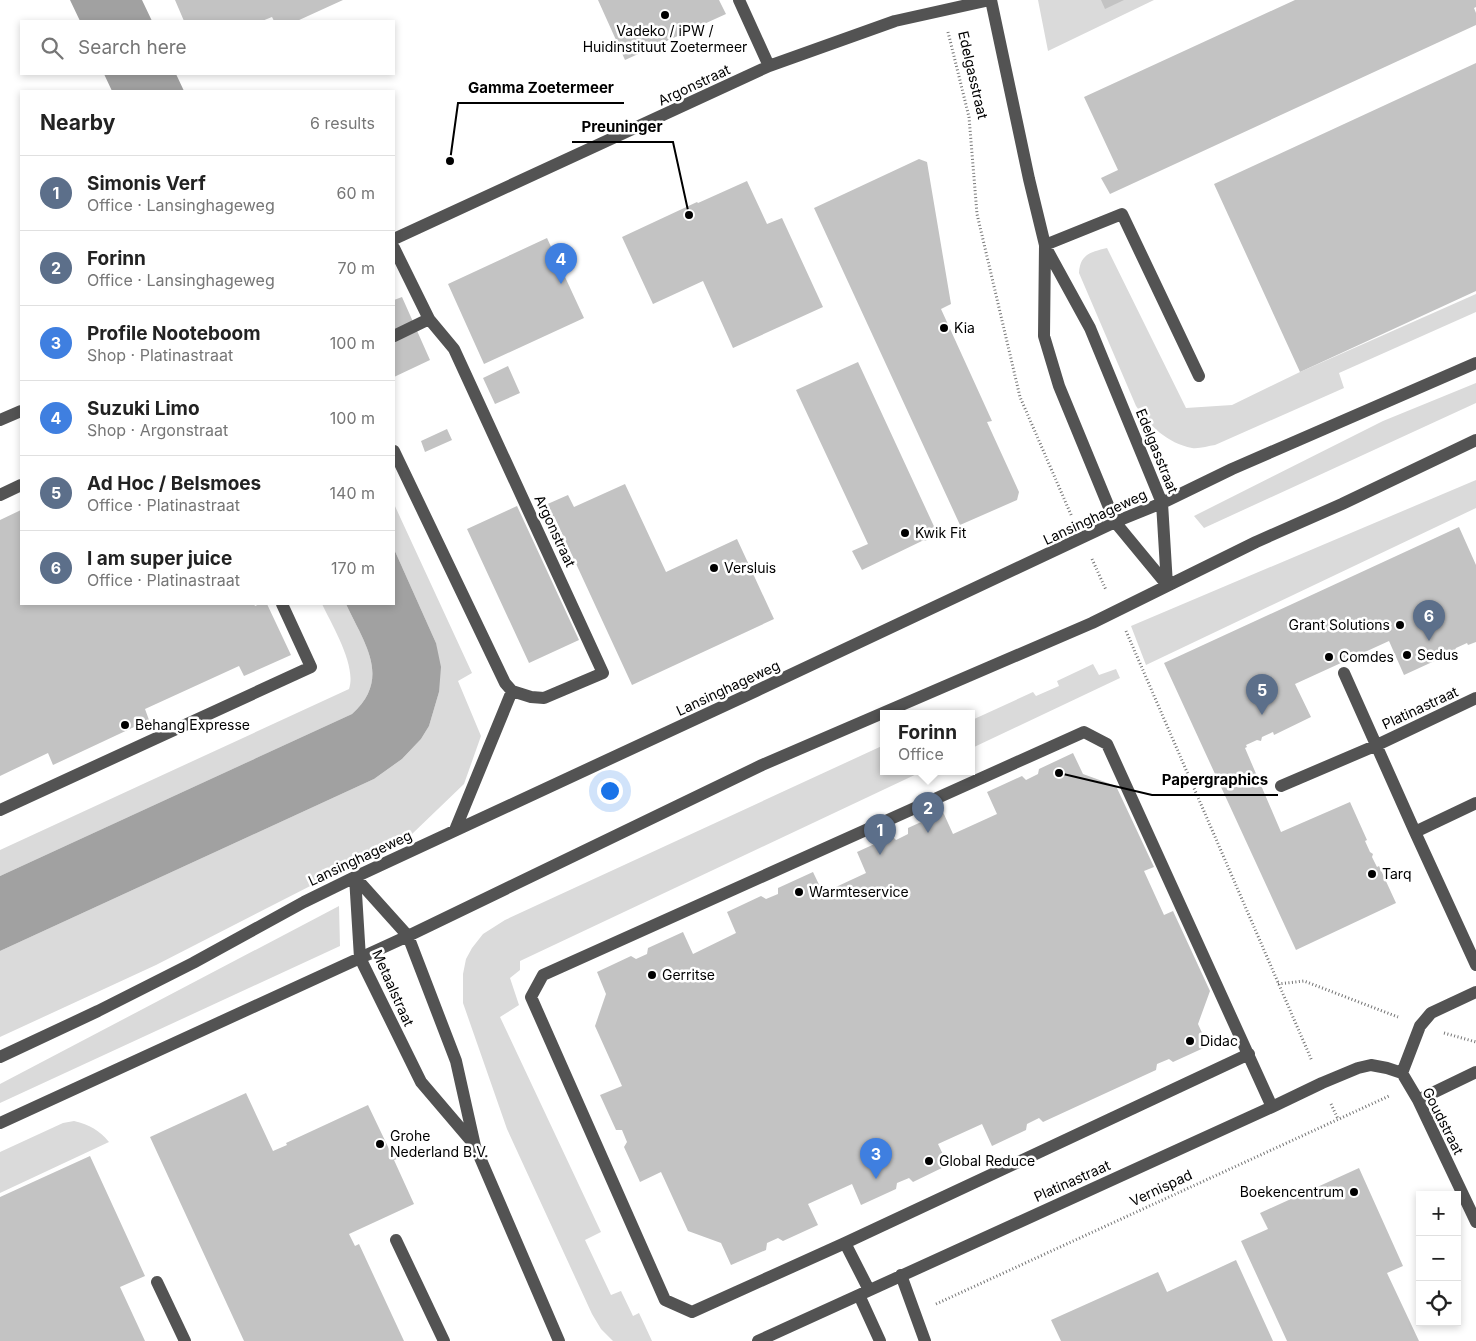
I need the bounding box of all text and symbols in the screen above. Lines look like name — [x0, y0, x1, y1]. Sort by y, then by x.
marker: Vadeko / iPW / Huidinstituut Zoetermeer — [659, 9, 671, 21]
search box — [20, 20, 395, 75]
place label: Vadeko / iPW / Huidinstituut Zoetermeer — [583, 22, 747, 55]
street label: Edelgasstraat — [955, 29, 992, 121]
icon: search — [38, 34, 66, 62]
text: Search here — [78, 36, 187, 59]
street label: Argonstraat — [655, 60, 733, 109]
callout: Gamma Zoetermeer — [458, 73, 624, 103]
text: Gamma Zoetermeer — [468, 78, 614, 97]
text: Nearby — [40, 110, 115, 135]
callout: Preuninger — [572, 112, 673, 142]
text: 6 results — [310, 113, 375, 133]
text: Preuninger — [582, 117, 663, 136]
text: Simonis Verf — [87, 172, 206, 195]
text: 1 — [53, 183, 59, 203]
text: 60 m — [336, 183, 375, 203]
text: Office · Lansinghageweg — [87, 195, 275, 215]
pin: 4 — [545, 243, 577, 284]
text: Forinn — [87, 247, 146, 270]
text: 2 — [51, 258, 61, 278]
text: 70 m — [338, 258, 375, 278]
text: Office · Lansinghageweg — [87, 270, 275, 290]
place label: Kia — [954, 319, 975, 336]
text: Profile Nooteboom — [87, 322, 261, 345]
marker: Kia — [938, 322, 950, 334]
text: 3 — [51, 333, 61, 353]
text: 100 m — [330, 333, 375, 353]
text: Shop · Platinastraat — [87, 345, 233, 365]
text: Suzuki Limo — [87, 397, 200, 420]
street label: Edelgasstraat — [1133, 406, 1182, 496]
text: 4 — [51, 408, 61, 428]
text: 100 m — [330, 408, 375, 428]
text: Shop · Argonstraat — [87, 420, 228, 440]
text: Ad Hoc / Belsmoes — [87, 472, 261, 495]
text: 5 — [51, 483, 61, 503]
text: 140 m — [330, 483, 375, 503]
street label: Lansinghageweg — [1040, 485, 1149, 548]
street label: Argonstraat — [531, 492, 580, 570]
text: Office · Platinastraat — [87, 495, 240, 515]
place label: Kwik Fit — [915, 524, 967, 541]
marker: Kwik Fit — [899, 527, 911, 539]
text: I am super juice — [87, 547, 232, 570]
text: 6 — [51, 558, 61, 578]
text: 170 m — [331, 558, 375, 578]
place label: Versluis — [724, 559, 776, 576]
marker: Versluis — [708, 562, 720, 574]
text: Office · Platinastraat — [87, 570, 240, 590]
pin: 6 — [1413, 600, 1445, 641]
place label: Grant Solutions — [1289, 616, 1390, 633]
marker: Grant Solutions — [1394, 619, 1406, 631]
place label: Sedus — [1417, 646, 1458, 663]
place label: Comdes — [1339, 648, 1394, 665]
marker: Sedus — [1401, 649, 1413, 661]
marker: Comdes — [1323, 651, 1335, 663]
street label: Lansinghageweg — [673, 656, 782, 719]
pin: 5 — [1246, 674, 1278, 715]
street label: Platinastraat — [1379, 682, 1461, 733]
popup — [880, 710, 975, 775]
place label: Behang Expresse — [135, 716, 250, 733]
marker: Behang Expresse — [119, 719, 131, 731]
text: Forinn — [898, 721, 957, 744]
text: Office — [898, 744, 944, 764]
callout: Papergraphics — [1152, 765, 1278, 795]
text: Papergraphics — [1162, 770, 1268, 789]
your location — [597, 778, 623, 804]
pin: 2 — [912, 792, 944, 833]
pin: 1 — [864, 814, 896, 855]
street label: Lansinghageweg — [305, 826, 414, 889]
place label: Tarq — [1382, 865, 1411, 882]
marker: Tarq — [1366, 868, 1378, 880]
place label: Warmteservice — [809, 883, 909, 900]
marker: Warmteservice — [793, 886, 805, 898]
street label: Metaalstraat — [369, 947, 418, 1029]
place label: Gerritse — [662, 966, 715, 983]
marker: Gerritse — [646, 969, 658, 981]
place label: Didac — [1200, 1032, 1238, 1049]
marker: Didac — [1184, 1035, 1196, 1047]
street label: Goudstraat — [1419, 1084, 1468, 1158]
place label: Grohe Nederland B.V. — [390, 1127, 489, 1160]
marker: Grohe Nederland B.V. — [374, 1138, 386, 1150]
pin: 3 — [860, 1138, 892, 1179]
place label: Global Reduce — [939, 1152, 1035, 1169]
marker: Global Reduce — [923, 1155, 935, 1167]
street label: Platinastraat — [1031, 1156, 1113, 1205]
street label: Vernispad — [1127, 1166, 1195, 1209]
place label: Boekencentrum — [1240, 1183, 1344, 1200]
marker: Boekencentrum — [1348, 1186, 1360, 1198]
map controls — [1416, 1191, 1461, 1326]
button: + — [1416, 1191, 1461, 1236]
button: − — [1416, 1236, 1461, 1281]
button: locate — [1416, 1281, 1461, 1326]

